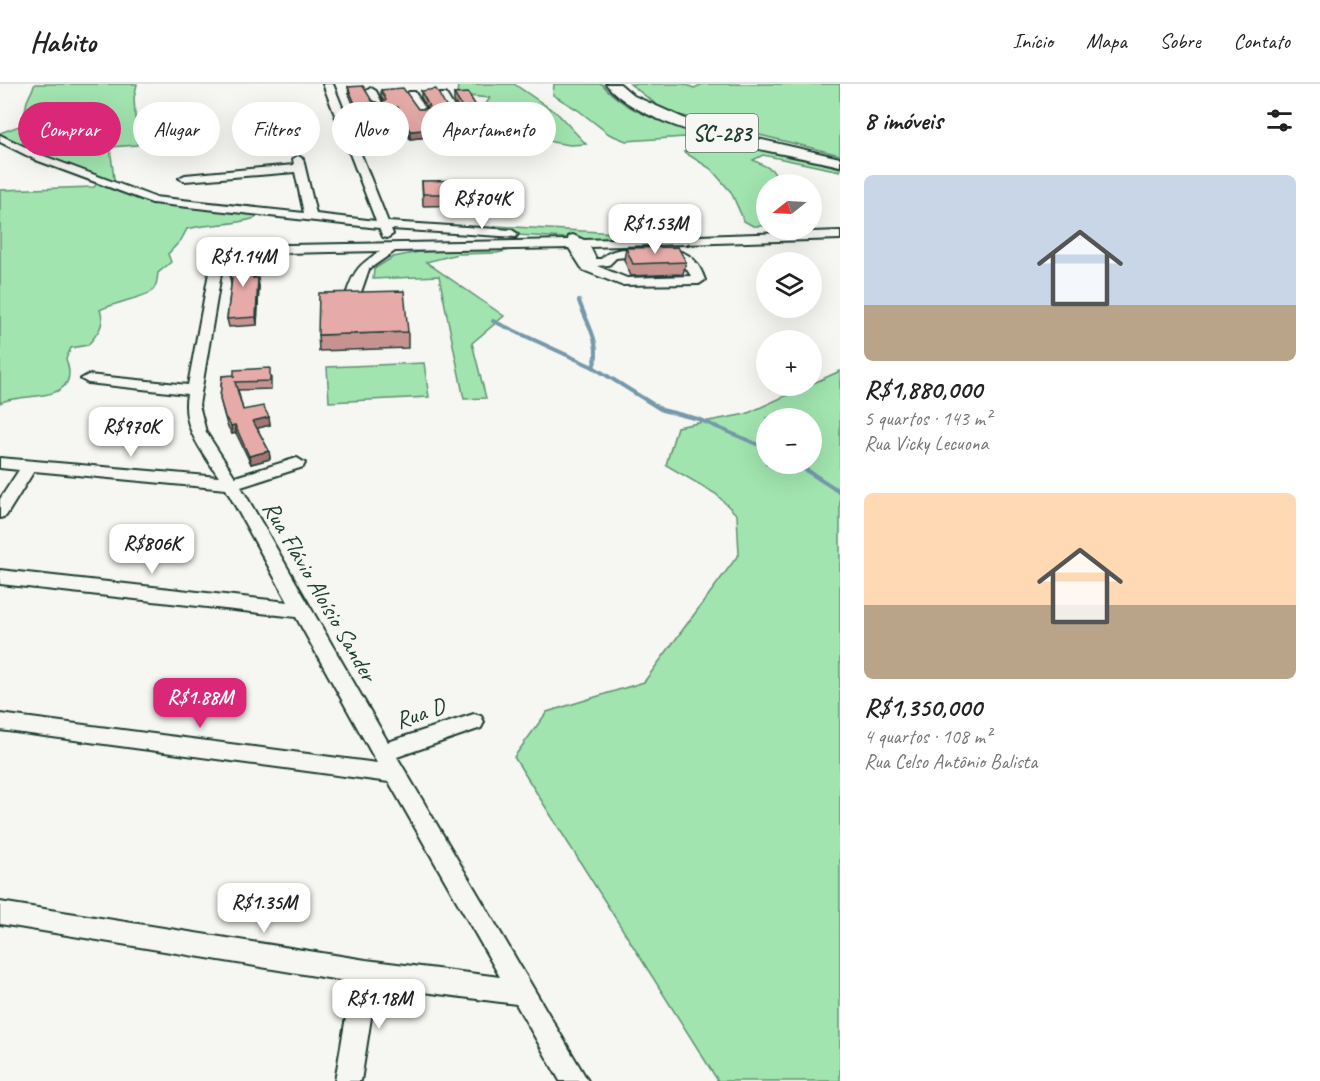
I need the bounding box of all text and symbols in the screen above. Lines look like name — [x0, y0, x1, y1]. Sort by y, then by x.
text: Habito — [30, 24, 96, 59]
text: Início — [1013, 28, 1053, 54]
text: Mapa — [1086, 28, 1127, 54]
text: Sobre — [1160, 28, 1200, 54]
text: Contato — [1233, 28, 1290, 54]
chip: Comprar — [18, 102, 121, 156]
chip: Alugar — [133, 102, 220, 156]
chip: Filtros — [232, 102, 320, 156]
chip: Novo — [332, 102, 409, 156]
chip: Apartamento — [421, 102, 556, 156]
text: 8 imóveis — [864, 104, 943, 137]
icon: filters — [1263, 104, 1296, 137]
road number: SC-283 — [686, 114, 758, 152]
north arrow — [756, 174, 822, 240]
map controls — [756, 174, 822, 474]
pin: R$704K — [433, 179, 531, 230]
text: R$704K — [454, 186, 510, 211]
pin: R$1.53M — [600, 204, 710, 255]
text: R$1.53M — [622, 211, 688, 236]
icon: home — [1026, 214, 1134, 322]
pin: R$1.14M — [188, 237, 298, 288]
text: R$1.14M — [210, 244, 276, 269]
button: layers — [756, 252, 822, 318]
button: + — [756, 330, 822, 396]
text: R$1,880,000 — [864, 373, 982, 406]
text: 5 quartos · 143 m² — [864, 406, 991, 431]
pin: R$970K — [82, 407, 180, 458]
button: − — [756, 408, 822, 474]
text: R$970K — [103, 414, 159, 439]
text: Rua Vicky Lecuona — [864, 431, 988, 456]
street label: Rua Flávio Aloísio Sander — [256, 495, 385, 689]
pin: R$806K — [103, 524, 201, 575]
text: R$806K — [123, 531, 181, 556]
icon: home — [1026, 532, 1134, 640]
pin: R$1.88M — [145, 678, 255, 729]
text: R$1.88M — [167, 685, 233, 710]
street label: Rua D — [391, 690, 451, 735]
text: R$1,350,000 — [864, 691, 982, 724]
text: 4 quartos · 108 m² — [864, 724, 991, 749]
text: Rua Celso Antônio Balista — [864, 749, 1037, 774]
pin: R$1.35M — [209, 883, 319, 934]
text: R$1.35M — [231, 890, 297, 915]
pin: R$1.18M — [324, 979, 434, 1030]
text: R$1.18M — [346, 986, 412, 1011]

